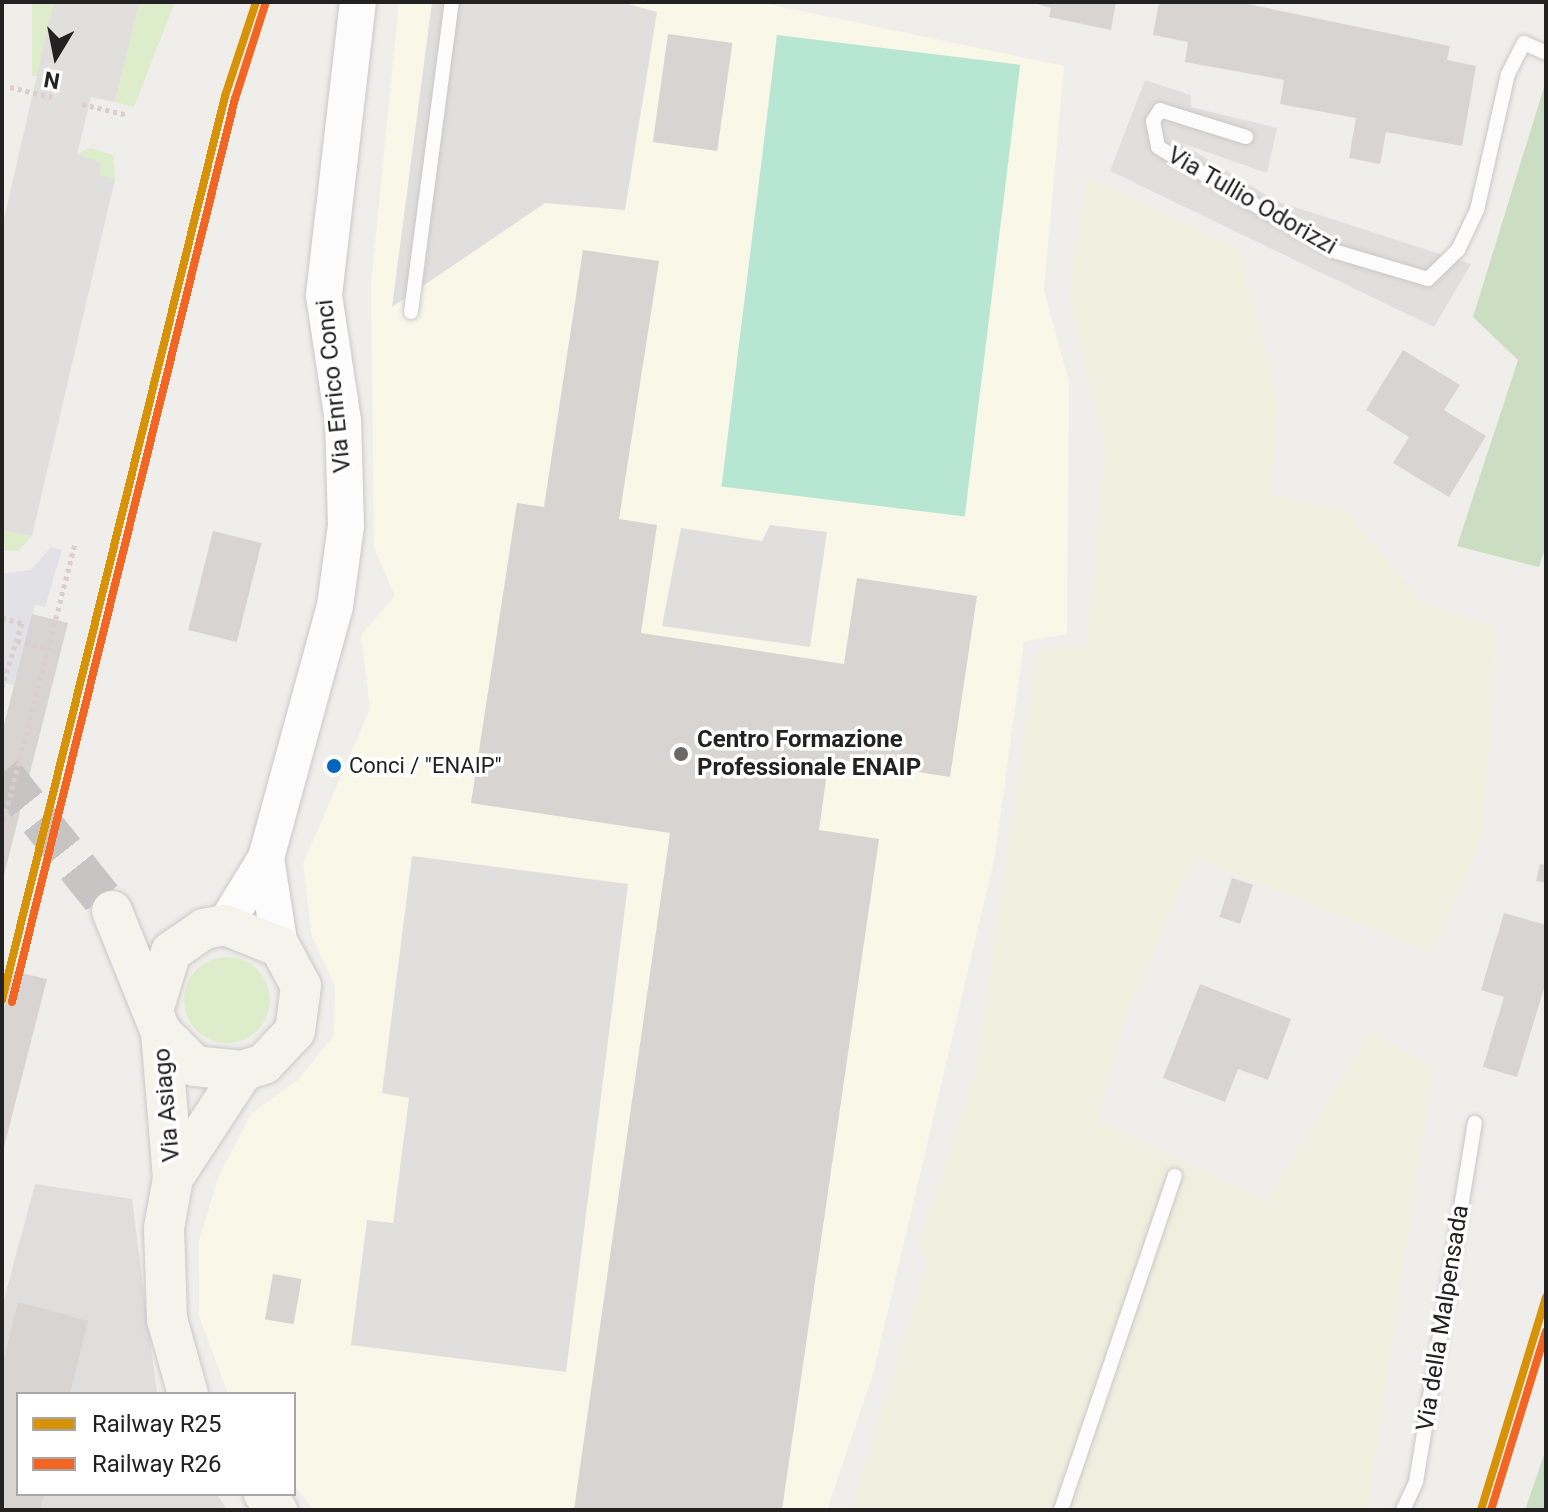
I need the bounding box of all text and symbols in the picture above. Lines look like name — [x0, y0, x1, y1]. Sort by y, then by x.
north arrow — [16, 16, 96, 96]
text: N — [42, 66, 62, 94]
street label: Via Tullio Odorizzi — [1162, 141, 1342, 261]
street label: Via Enrico Conci — [311, 298, 357, 474]
place label: Centro Formazione Professionale ENAIP — [697, 726, 921, 782]
marker: Centro Formazione Professionale ENAIP — [672, 745, 690, 763]
place label: Conci / "ENAIP" — [349, 753, 502, 779]
marker: Conci / "ENAIP" — [326, 758, 342, 774]
street label: Via Asiago — [148, 1047, 186, 1163]
street label: Via della Malpensada — [1411, 1203, 1475, 1433]
legend — [16, 1392, 296, 1496]
text: Railway R25 — [92, 1410, 222, 1438]
text: Railway R26 — [92, 1450, 222, 1478]

